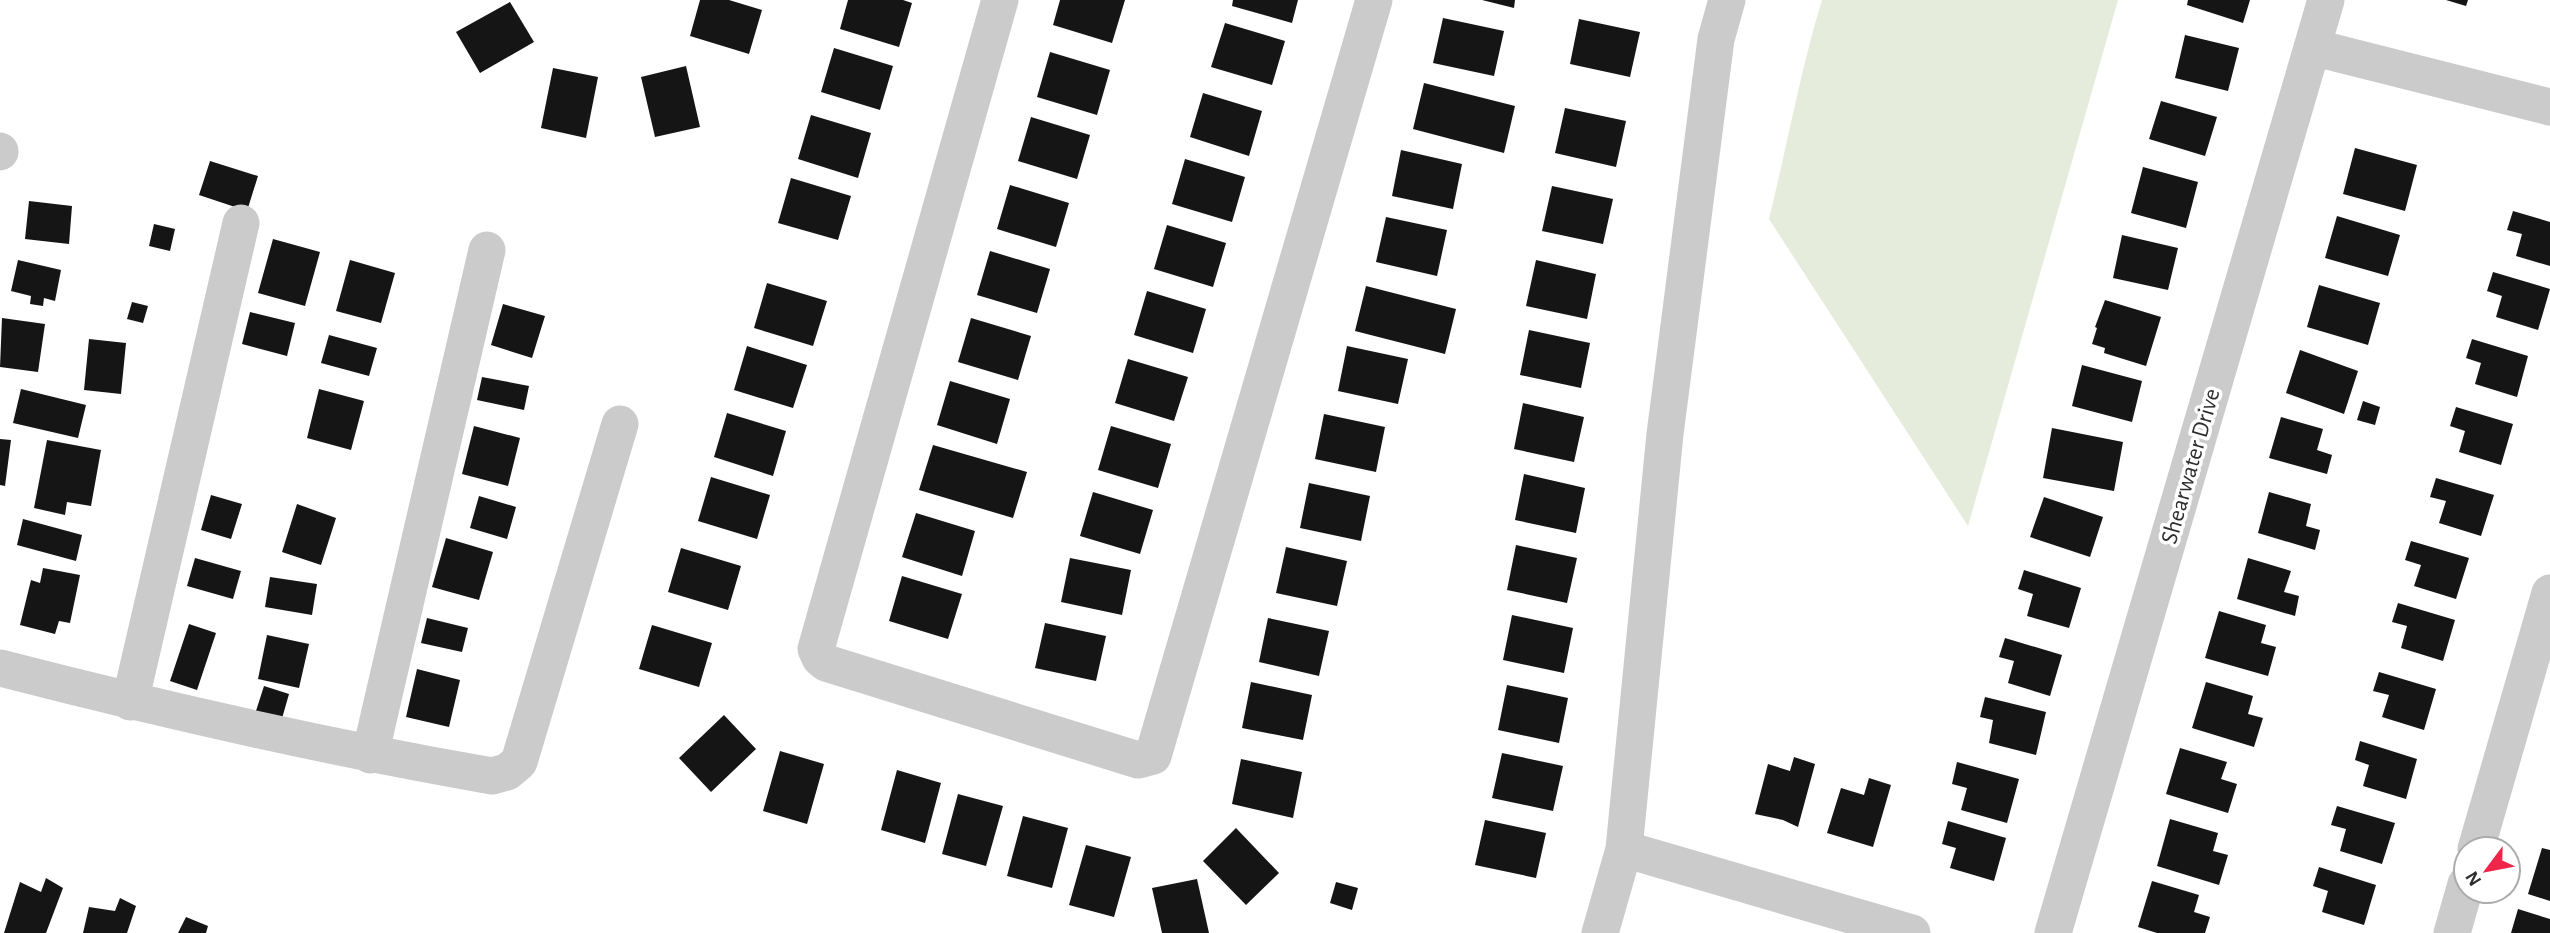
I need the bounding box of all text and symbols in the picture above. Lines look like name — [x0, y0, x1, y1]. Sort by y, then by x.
street label: Shearwater Drive — [2157, 386, 2225, 547]
north arrow — [2452, 835, 2522, 905]
text: N — [2462, 868, 2485, 889]

